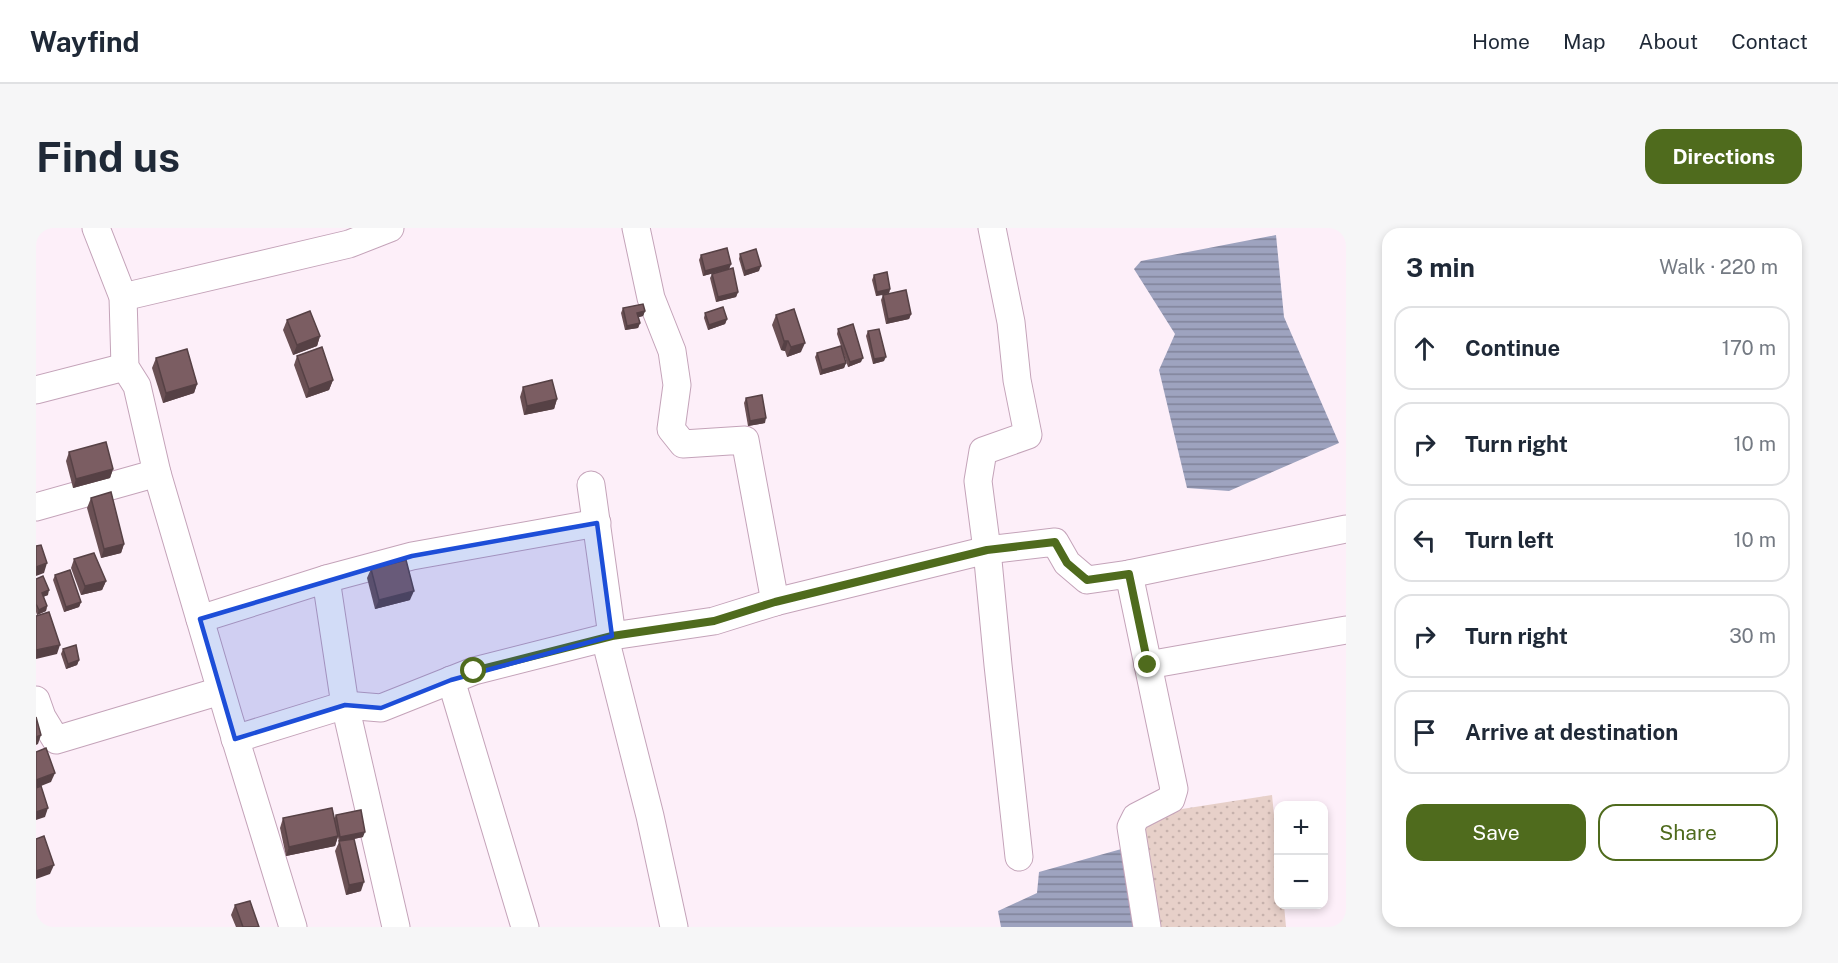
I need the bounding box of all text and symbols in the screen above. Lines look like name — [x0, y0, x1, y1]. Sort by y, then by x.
text: Wayfind — [30, 25, 140, 58]
text: Home — [1472, 29, 1530, 54]
text: Map — [1563, 29, 1606, 54]
text: About — [1639, 29, 1698, 54]
text: Contact — [1731, 29, 1808, 54]
button: Directions — [1645, 129, 1802, 184]
text: Find us — [36, 132, 180, 181]
text: 3 min — [1406, 252, 1475, 283]
text: Walk · 220 m — [1659, 255, 1778, 279]
icon: ahead — [1408, 332, 1441, 365]
text: Continue — [1465, 335, 1560, 361]
text: 170 m — [1722, 336, 1776, 360]
icon: right — [1408, 428, 1441, 461]
text: Turn right — [1465, 431, 1568, 457]
text: 10 m — [1733, 432, 1776, 456]
icon: left — [1408, 524, 1441, 557]
text: Turn left — [1465, 527, 1554, 553]
text: 10 m — [1733, 528, 1776, 552]
icon: right — [1408, 620, 1441, 653]
text: Turn right — [1465, 623, 1568, 649]
text: 30 m — [1729, 624, 1776, 648]
route end — [1134, 651, 1160, 677]
route start — [460, 657, 486, 683]
icon: arrive — [1408, 716, 1441, 749]
text: Arrive at destination — [1465, 719, 1678, 745]
map controls — [1274, 801, 1328, 909]
button: + — [1274, 801, 1328, 855]
button: Save — [1406, 804, 1586, 861]
button: Share — [1598, 804, 1778, 861]
button: − — [1274, 855, 1328, 909]

